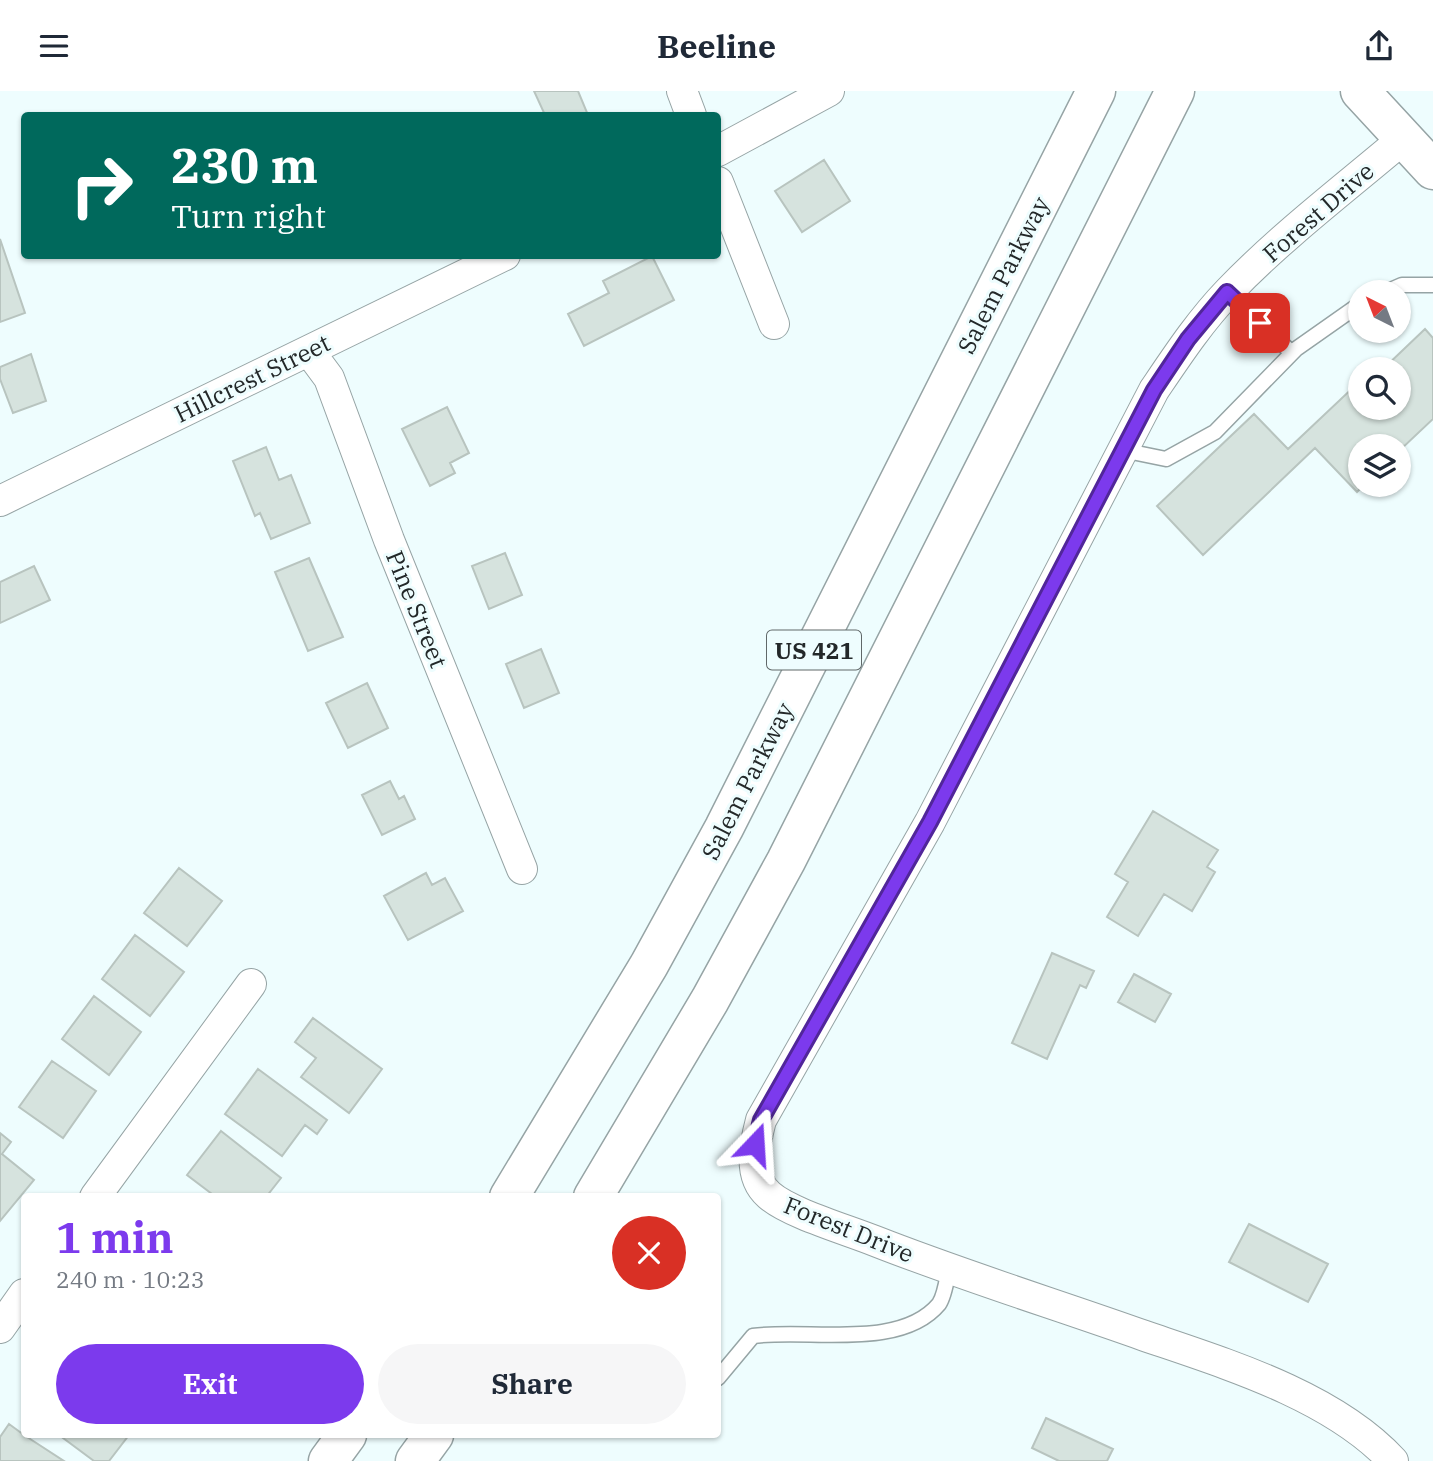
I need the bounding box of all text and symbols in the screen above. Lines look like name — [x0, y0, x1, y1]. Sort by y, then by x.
text: Beeline — [657, 25, 776, 67]
icon: menu — [35, 27, 73, 65]
icon: share — [1360, 27, 1398, 65]
text: 230 m — [171, 133, 318, 196]
icon: right — [56, 140, 147, 231]
street label: Forest Drive — [1256, 155, 1380, 269]
street label: Salem Parkway — [950, 191, 1056, 359]
text: Turn right — [171, 195, 326, 237]
north arrow — [1348, 280, 1410, 343]
map controls — [1348, 280, 1411, 497]
pin — [1230, 293, 1290, 353]
icon: arrive — [1241, 304, 1279, 342]
street label: Hillcrest Street — [169, 326, 335, 430]
button: search — [1348, 357, 1411, 420]
button: layers — [1348, 434, 1411, 497]
street label: Pine Street — [379, 546, 455, 672]
road number: US 421 — [767, 631, 861, 670]
street label: Salem Parkway — [694, 697, 800, 865]
position arrow — [718, 1107, 792, 1181]
street label: Forest Drive — [779, 1188, 919, 1270]
text: 1 min — [56, 1210, 174, 1265]
button: close — [612, 1216, 686, 1290]
text: 240 m · 10:23 — [56, 1264, 205, 1294]
button: Exit — [56, 1344, 364, 1424]
button: Share — [378, 1344, 686, 1424]

